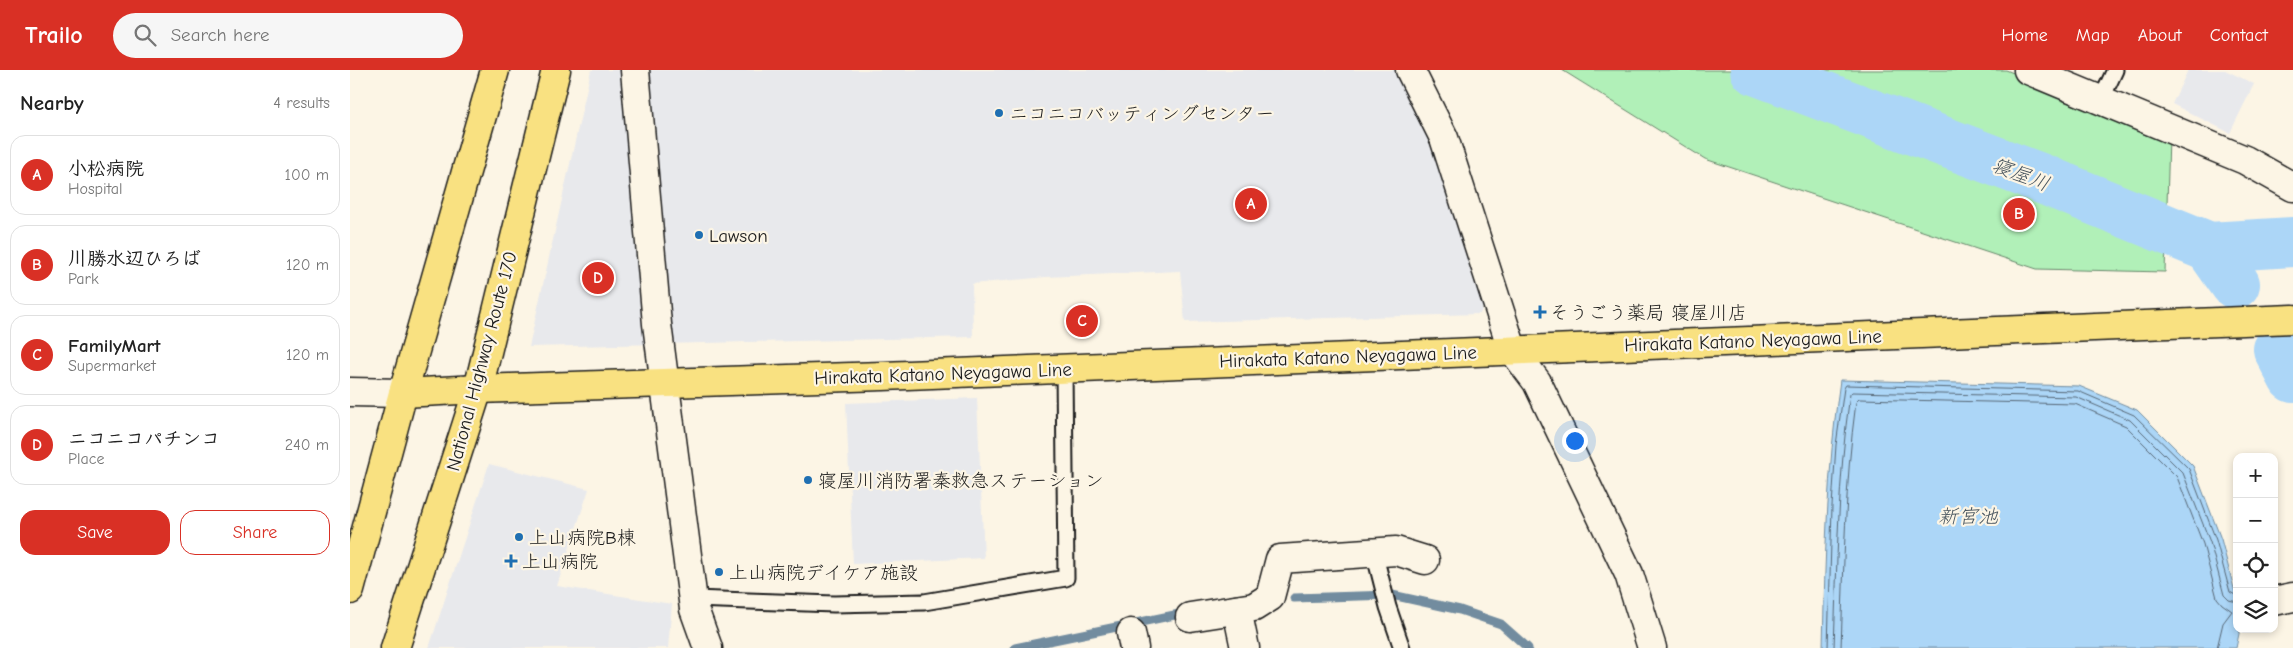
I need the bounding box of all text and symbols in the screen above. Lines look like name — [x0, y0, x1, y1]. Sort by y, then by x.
search box — [113, 13, 463, 58]
text: Trailo — [25, 21, 83, 49]
icon: search — [131, 21, 159, 49]
text: Search here — [171, 24, 270, 46]
text: Home — [2001, 25, 2048, 46]
text: Map — [2076, 25, 2110, 46]
text: About — [2138, 25, 2182, 46]
text: Contact — [2210, 25, 2268, 46]
text: Nearby — [20, 91, 84, 115]
text: 4 results — [273, 94, 330, 112]
place label: ニコニコバッティングセンター — [1009, 103, 1274, 125]
marker: ニコニコバッティングセンター — [993, 107, 1005, 119]
water label: 寝屋川 — [1989, 153, 2053, 196]
text: 小松病院 — [68, 158, 144, 180]
text: A — [33, 166, 41, 184]
text: 100 m — [285, 166, 329, 184]
text: Hospital — [68, 180, 123, 198]
pin: A — [1235, 185, 1267, 223]
pin: B — [2003, 195, 2035, 233]
place label: Lawson — [709, 225, 768, 247]
marker: Lawson — [693, 229, 705, 241]
text: 川勝水辺ひろば — [68, 248, 201, 270]
street label: National Highway Route 170 — [442, 249, 522, 474]
text: B — [32, 256, 42, 274]
text: 120 m — [286, 256, 329, 274]
pin: D — [582, 259, 614, 297]
text: Park — [68, 270, 99, 288]
pin: C — [1066, 302, 1098, 340]
place label: そうごう薬局 寝屋川店 — [1550, 302, 1747, 324]
marker: そうごう薬局 寝屋川店 — [1534, 306, 1546, 318]
street label: Hirakata Katano Neyagawa Line — [1624, 326, 1882, 356]
text: FamilyMart — [68, 335, 160, 357]
street label: Hirakata Katano Neyagawa Line — [1219, 342, 1477, 372]
text: C — [32, 346, 42, 364]
text: 120 m — [286, 346, 329, 364]
text: Supermarket — [68, 357, 156, 375]
street label: Hirakata Katano Neyagawa Line — [814, 359, 1072, 389]
text: ニコニコパチンコ — [68, 428, 220, 450]
your location — [1562, 428, 1588, 454]
text: D — [32, 436, 42, 454]
text: 240 m — [285, 436, 329, 454]
text: Place — [68, 450, 104, 468]
map controls — [2233, 453, 2278, 633]
button: + — [2233, 453, 2278, 498]
place label: 寝屋川消防署秦救急ステーション — [818, 470, 1104, 492]
marker: 寝屋川消防署秦救急ステーション — [802, 474, 814, 486]
button: − — [2233, 498, 2278, 543]
water label: 新宮池 — [1938, 505, 1999, 528]
button: Save — [20, 510, 170, 555]
button: Share — [180, 510, 330, 555]
place label: 上山病院B棟 — [529, 527, 636, 549]
marker: 上山病院B棟 — [513, 531, 525, 543]
button: locate — [2233, 543, 2278, 588]
place label: 上山病院 — [522, 551, 598, 573]
marker: 上山病院 — [504, 554, 518, 568]
place label: 上山病院デイケア施設 — [729, 562, 918, 584]
marker: 上山病院デイケア施設 — [713, 566, 725, 578]
button: layers — [2233, 588, 2278, 633]

